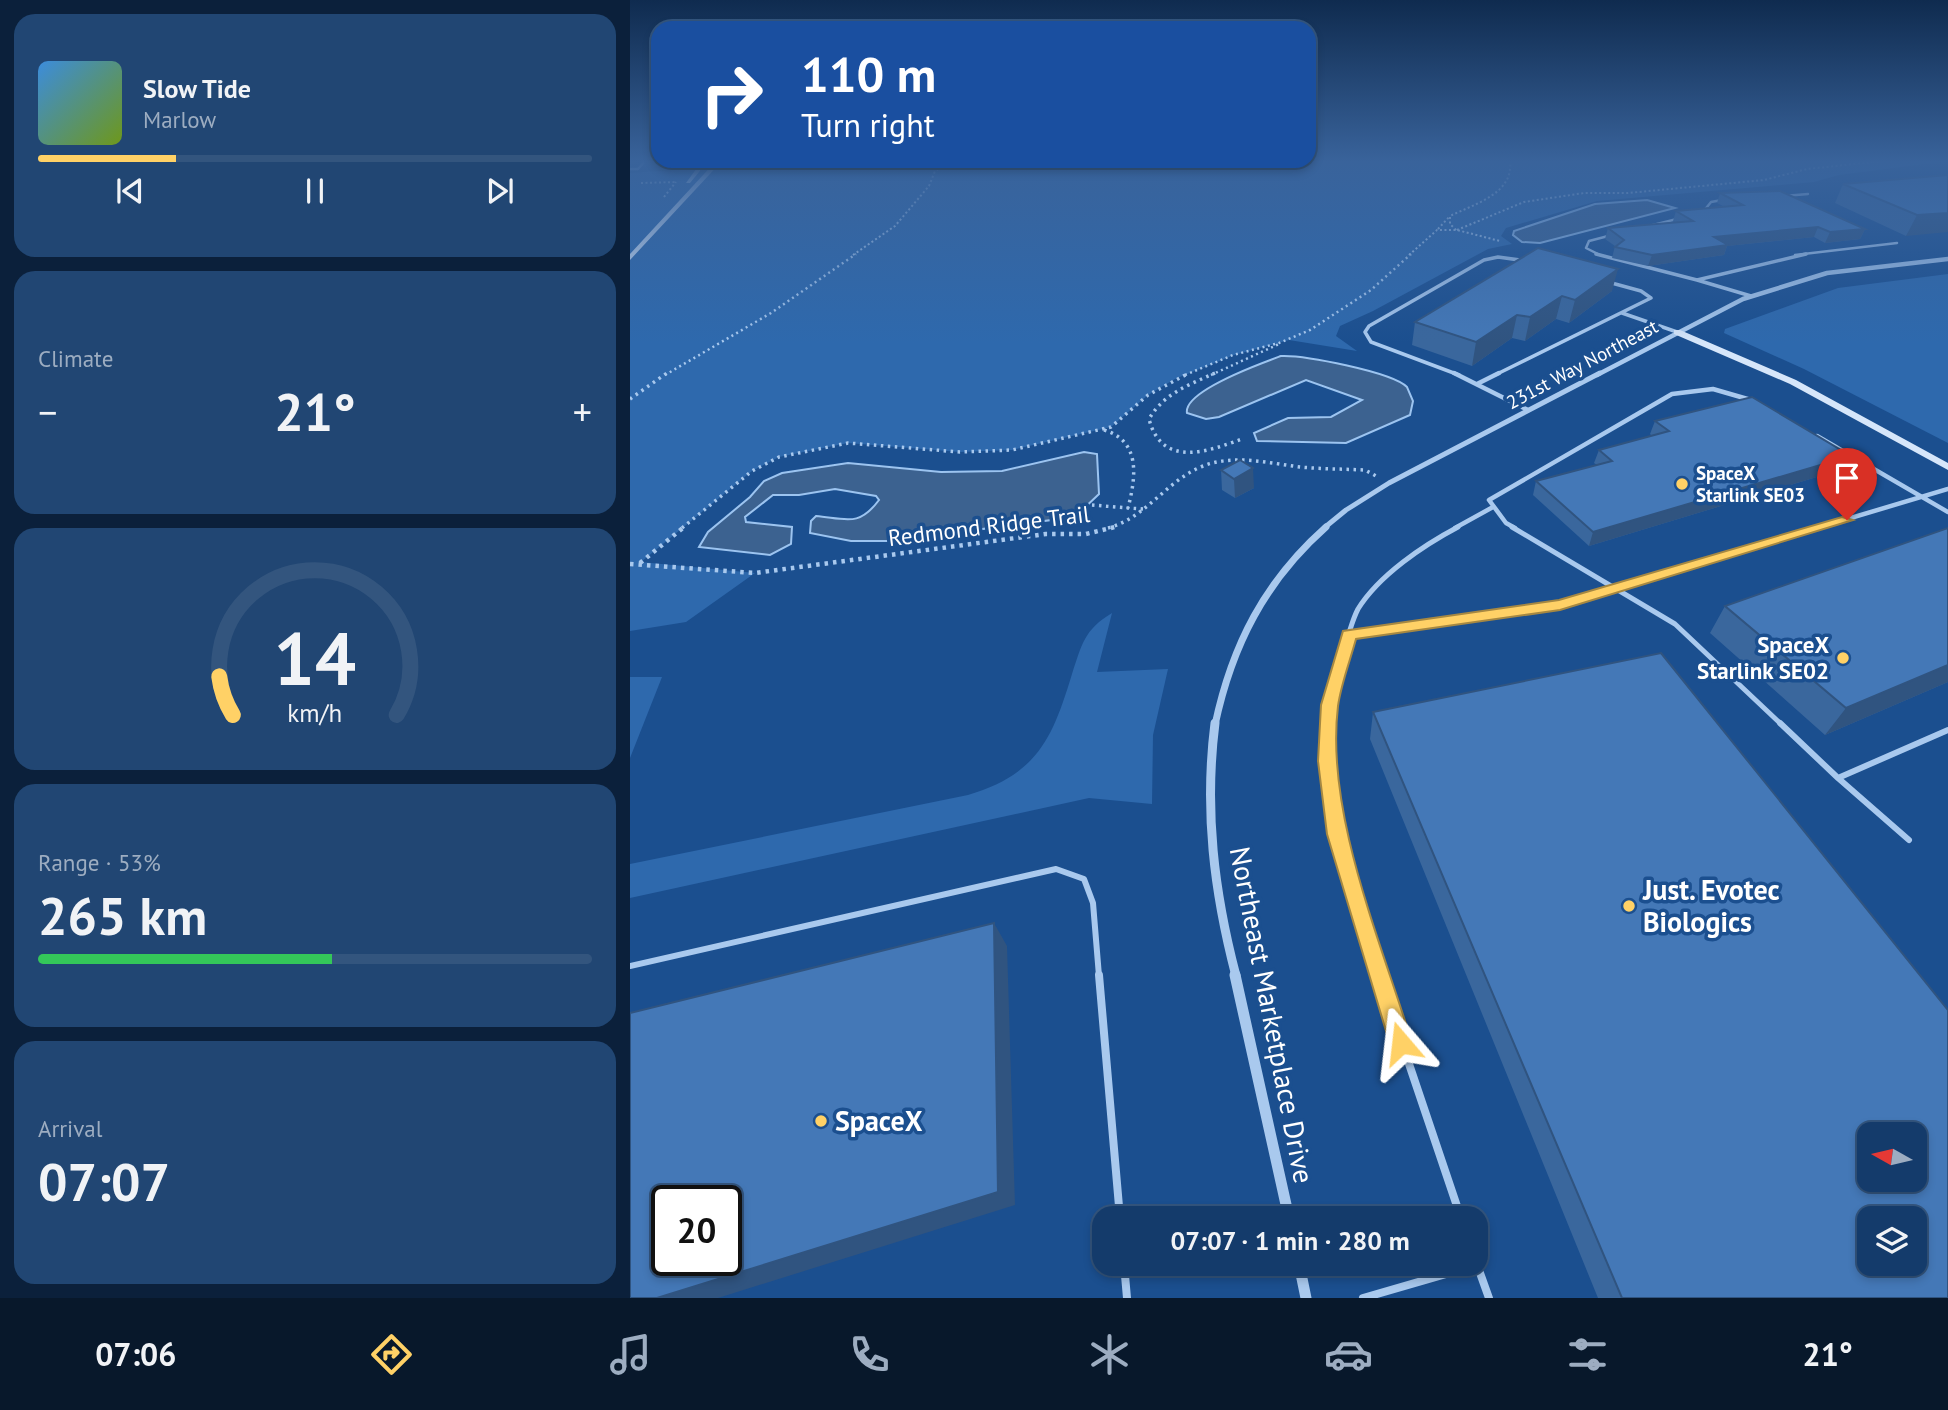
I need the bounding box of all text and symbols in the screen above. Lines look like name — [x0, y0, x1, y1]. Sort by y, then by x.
text: 110 m — [801, 42, 936, 106]
icon: right — [686, 49, 777, 140]
text: Slow Tide — [143, 72, 251, 105]
text: Turn right — [801, 104, 935, 146]
text: Marlow — [143, 105, 216, 134]
icon: previous — [111, 172, 149, 210]
icon: pause — [296, 172, 334, 210]
icon: next — [481, 172, 519, 210]
street label: 231st Way Northeast — [1502, 314, 1662, 414]
text: Climate — [38, 344, 113, 373]
text: 21° — [274, 378, 356, 445]
text: − — [38, 387, 57, 436]
text: + — [573, 387, 592, 436]
pin — [1817, 448, 1877, 520]
icon: arrive — [1828, 459, 1866, 497]
place label: SpaceX Starlink SE03 — [1696, 461, 1805, 507]
marker: SpaceX Starlink SE03 — [1674, 476, 1690, 492]
street label: Redmond Ridge Trail — [886, 499, 1092, 552]
text: 14 — [274, 611, 356, 705]
place label: SpaceX Starlink SE02 — [1697, 630, 1829, 685]
marker: SpaceX Starlink SE02 — [1835, 650, 1851, 666]
text: km/h — [288, 697, 342, 729]
street label: Northeast Marketplace Drive — [1222, 844, 1323, 1186]
text: Range · 53% — [38, 848, 161, 877]
place label: Just. Evotec Biologics — [1642, 871, 1780, 940]
text: 265 km — [38, 882, 207, 949]
marker: Just. Evotec Biologics — [1621, 898, 1637, 914]
position arrow — [1364, 1006, 1438, 1080]
place label: SpaceX — [835, 1102, 923, 1139]
marker: SpaceX — [813, 1113, 829, 1129]
text: Arrival — [38, 1114, 102, 1143]
north arrow — [1857, 1122, 1927, 1192]
map controls — [1857, 1122, 1927, 1276]
text: 07:07 — [38, 1148, 170, 1215]
speed limit sign: 20 — [651, 1185, 742, 1276]
button: layers — [1857, 1206, 1927, 1276]
text: 07:07 · 1 min · 280 m — [1170, 1224, 1410, 1257]
icon: directions — [367, 1330, 416, 1379]
icon: music — [606, 1330, 655, 1379]
icon: phone — [845, 1330, 894, 1379]
icon: climate — [1085, 1330, 1134, 1379]
icon: car — [1324, 1330, 1373, 1379]
icon: filters — [1563, 1330, 1612, 1379]
text: 07:06 — [95, 1333, 176, 1375]
text: 21° — [1803, 1333, 1853, 1375]

